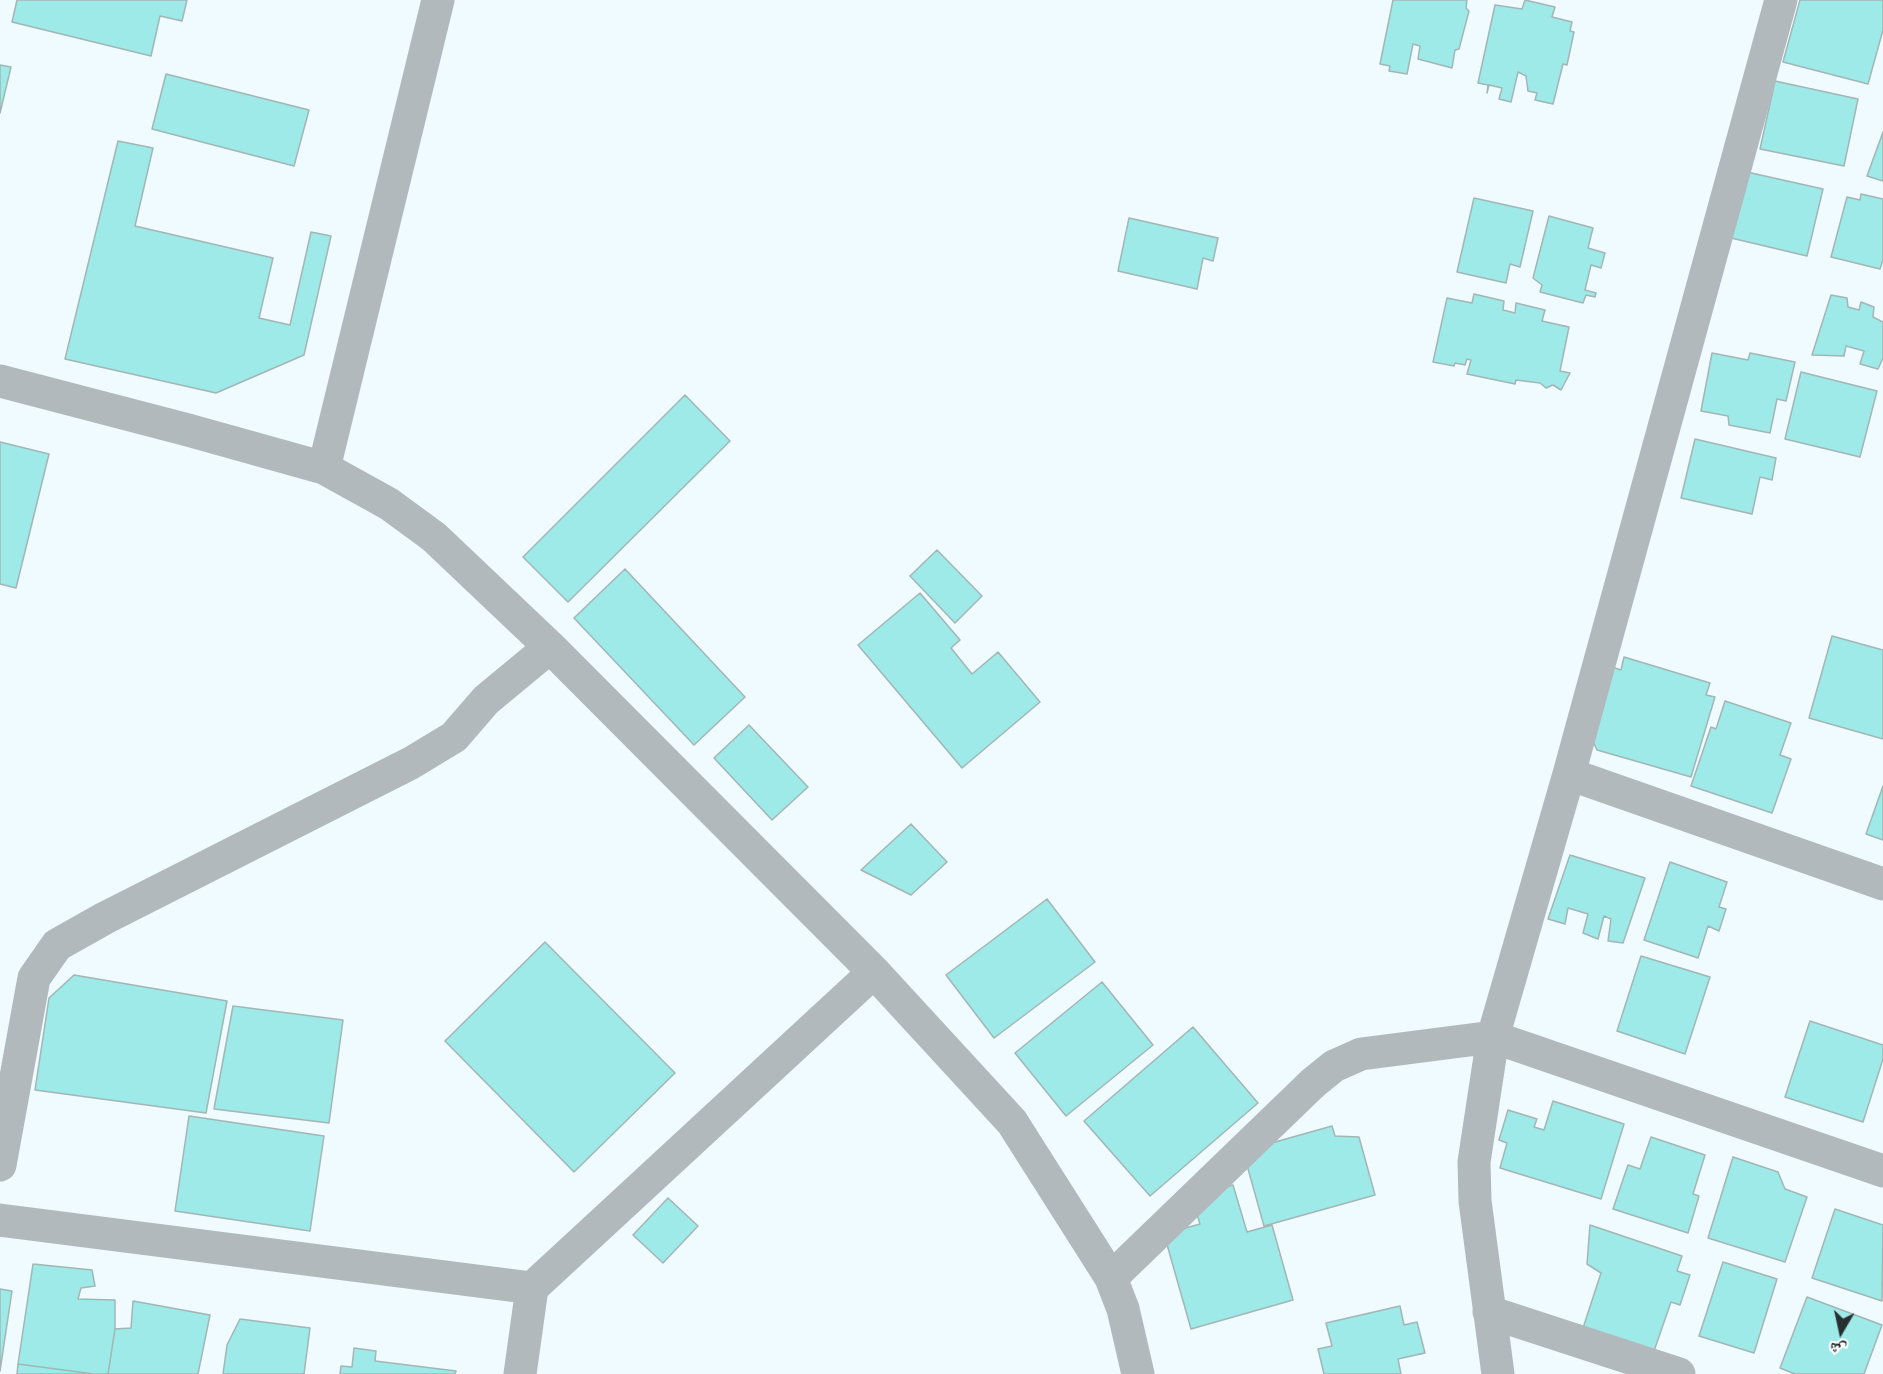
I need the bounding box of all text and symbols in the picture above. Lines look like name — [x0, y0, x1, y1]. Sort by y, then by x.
north arrow — [1811, 1302, 1871, 1362]
text: ش — [1828, 1339, 1848, 1361]

